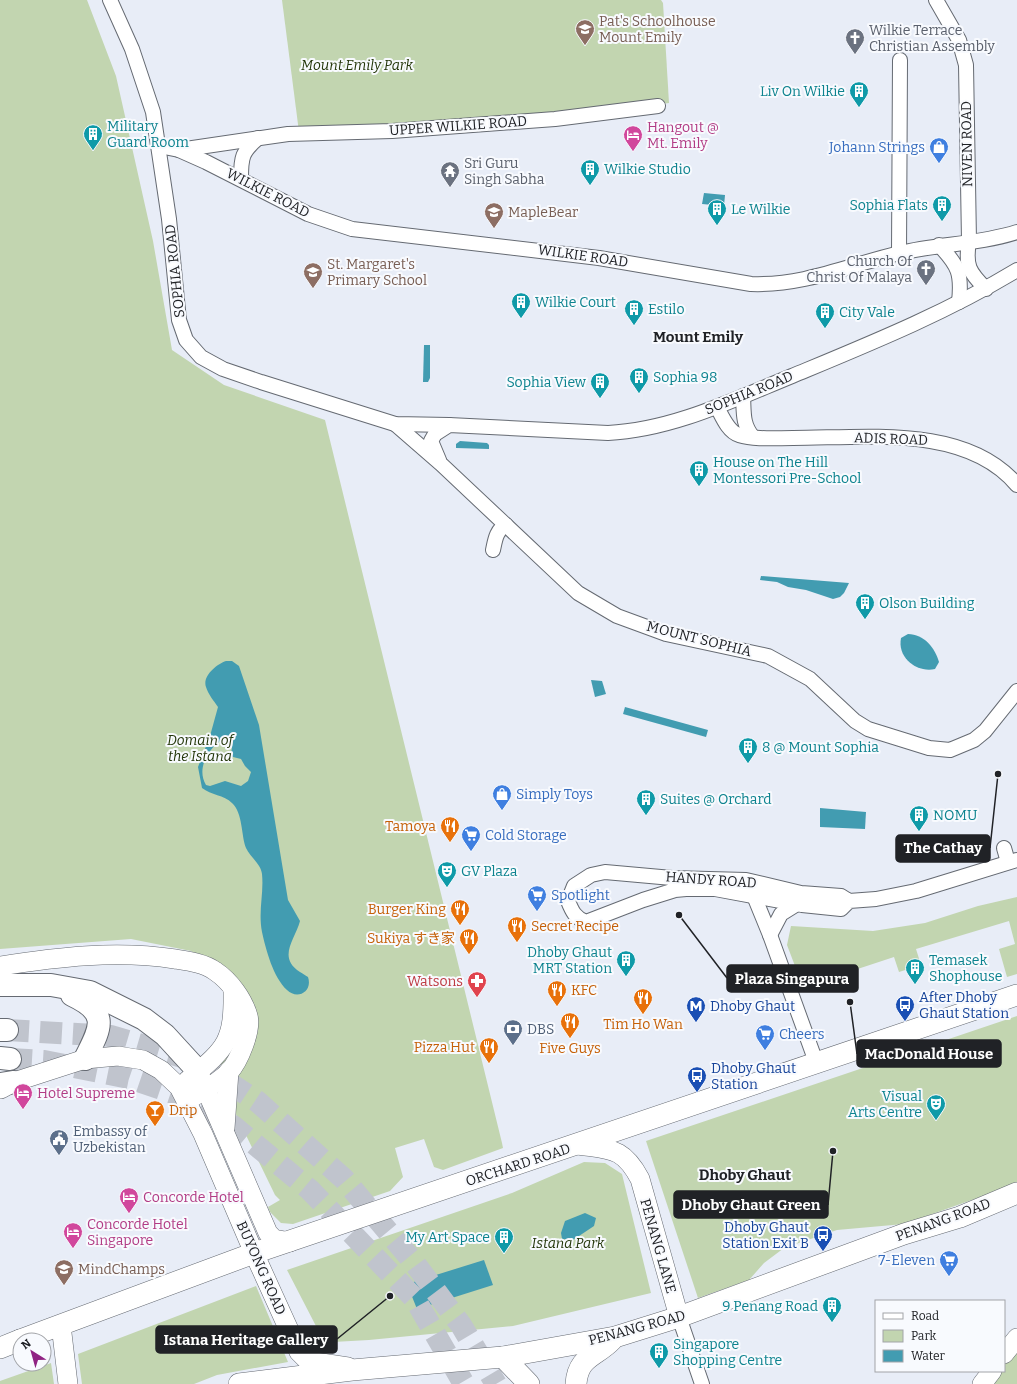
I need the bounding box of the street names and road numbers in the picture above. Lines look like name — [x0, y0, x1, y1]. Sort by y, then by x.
street label: NIVEN ROAD — [958, 101, 976, 187]
street label: UPPER WILKIE ROAD — [388, 113, 528, 139]
street label: WILKIE ROAD — [224, 165, 312, 221]
street label: SOPHIA ROAD — [162, 223, 188, 319]
street label: WILKIE ROAD — [537, 241, 629, 271]
street label: SOPHIA ROAD — [702, 368, 796, 418]
street label: ADIS ROAD — [854, 429, 928, 449]
street label: MOUNT SOPHIA — [645, 618, 753, 660]
street label: HANDY ROAD — [665, 868, 757, 892]
street label: ORCHARD ROAD — [463, 1140, 573, 1190]
street label: PENANG ROAD — [893, 1195, 993, 1245]
street label: PENANG LANE — [636, 1197, 680, 1295]
street label: BUYONG ROAD — [233, 1218, 289, 1318]
street label: PENANG ROAD — [587, 1307, 687, 1349]

